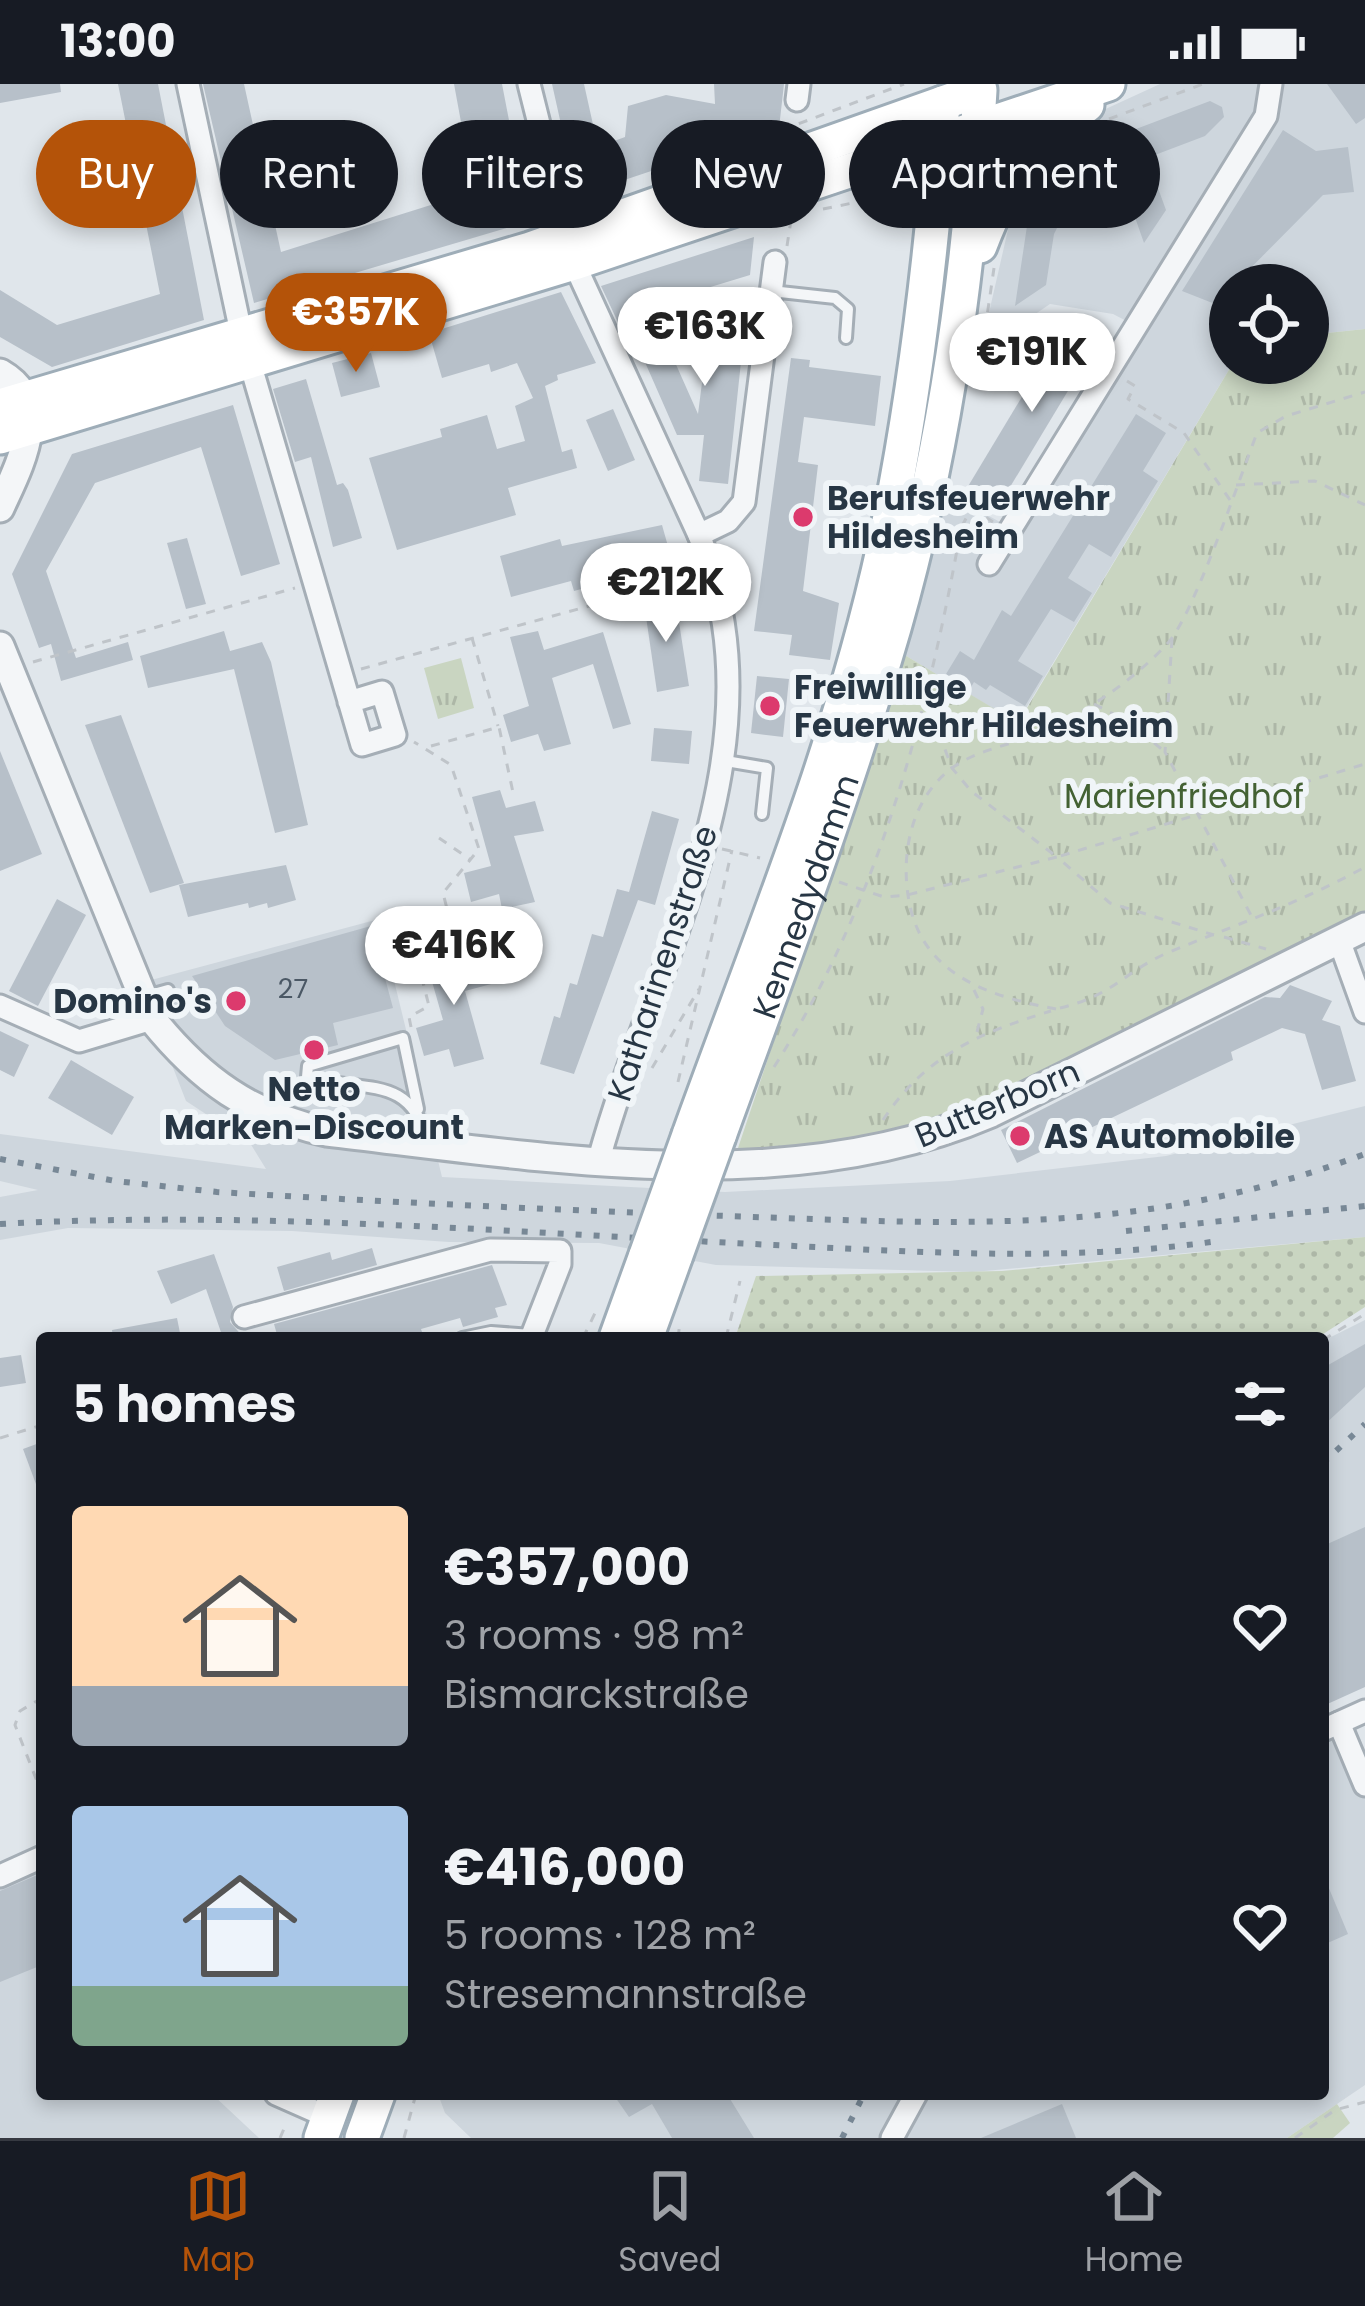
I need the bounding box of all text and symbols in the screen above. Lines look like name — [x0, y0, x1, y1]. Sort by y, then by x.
text: 13:00 — [60, 10, 176, 73]
chip: Buy — [36, 120, 196, 228]
chip: Rent — [220, 120, 398, 228]
chip: Filters — [422, 120, 627, 228]
chip: New — [651, 120, 825, 228]
chip: Apartment — [849, 120, 1160, 228]
map controls — [1209, 264, 1329, 384]
button: locate — [1209, 264, 1329, 384]
pin: €357K — [272, 273, 440, 375]
text: €357K — [292, 284, 420, 339]
pin: €163K — [621, 287, 789, 389]
text: €163K — [644, 298, 766, 353]
pin: €191K — [948, 313, 1116, 415]
text: €191K — [976, 324, 1088, 379]
place label: Berufsfeuerwehr Hildesheim — [827, 475, 1110, 560]
marker: Berufsfeuerwehr Hildesheim — [790, 504, 816, 530]
pin: €212K — [582, 543, 750, 645]
text: €212K — [607, 554, 725, 609]
place label: Freiwillige Feuerwehr Hildesheim — [794, 664, 1173, 749]
marker: Freiwillige Feuerwehr Hildesheim — [757, 693, 783, 719]
street label: Kennedydamm — [741, 768, 871, 1025]
park label: Marienfriedhof — [1064, 773, 1304, 820]
street label: Katharinenstraße — [596, 819, 729, 1107]
pin: €416K — [370, 906, 538, 1008]
text: €416K — [392, 917, 516, 972]
house number: 27 — [278, 970, 308, 1007]
place label: Domino's — [53, 978, 212, 1025]
marker: Domino's — [223, 988, 249, 1014]
marker: Netto Marken-Discount — [301, 1037, 327, 1063]
street label: Butterborn — [907, 1048, 1087, 1159]
place label: Netto Marken-Discount — [164, 1066, 464, 1151]
place label: AS Automobile — [1044, 1113, 1295, 1160]
marker: AS Automobile — [1007, 1123, 1033, 1149]
text: 5 homes — [72, 1368, 297, 1440]
icon: filters — [1227, 1371, 1293, 1437]
text: €357,000 — [444, 1531, 690, 1603]
icon: home — [168, 1554, 312, 1698]
icon: heart — [1227, 1593, 1293, 1659]
text: 3 rooms · 98 m² — [444, 1608, 744, 1663]
text: Bismarckstraße — [444, 1667, 749, 1722]
text: €416,000 — [444, 1831, 685, 1903]
icon: home — [168, 1854, 312, 1998]
icon: heart — [1227, 1893, 1293, 1959]
text: 5 rooms · 128 m² — [444, 1908, 756, 1963]
text: Stresemannstraße — [444, 1967, 807, 2022]
tab: Map — [182, 2163, 255, 2285]
tab: Saved — [618, 2163, 721, 2285]
tab: Home — [1085, 2163, 1183, 2285]

